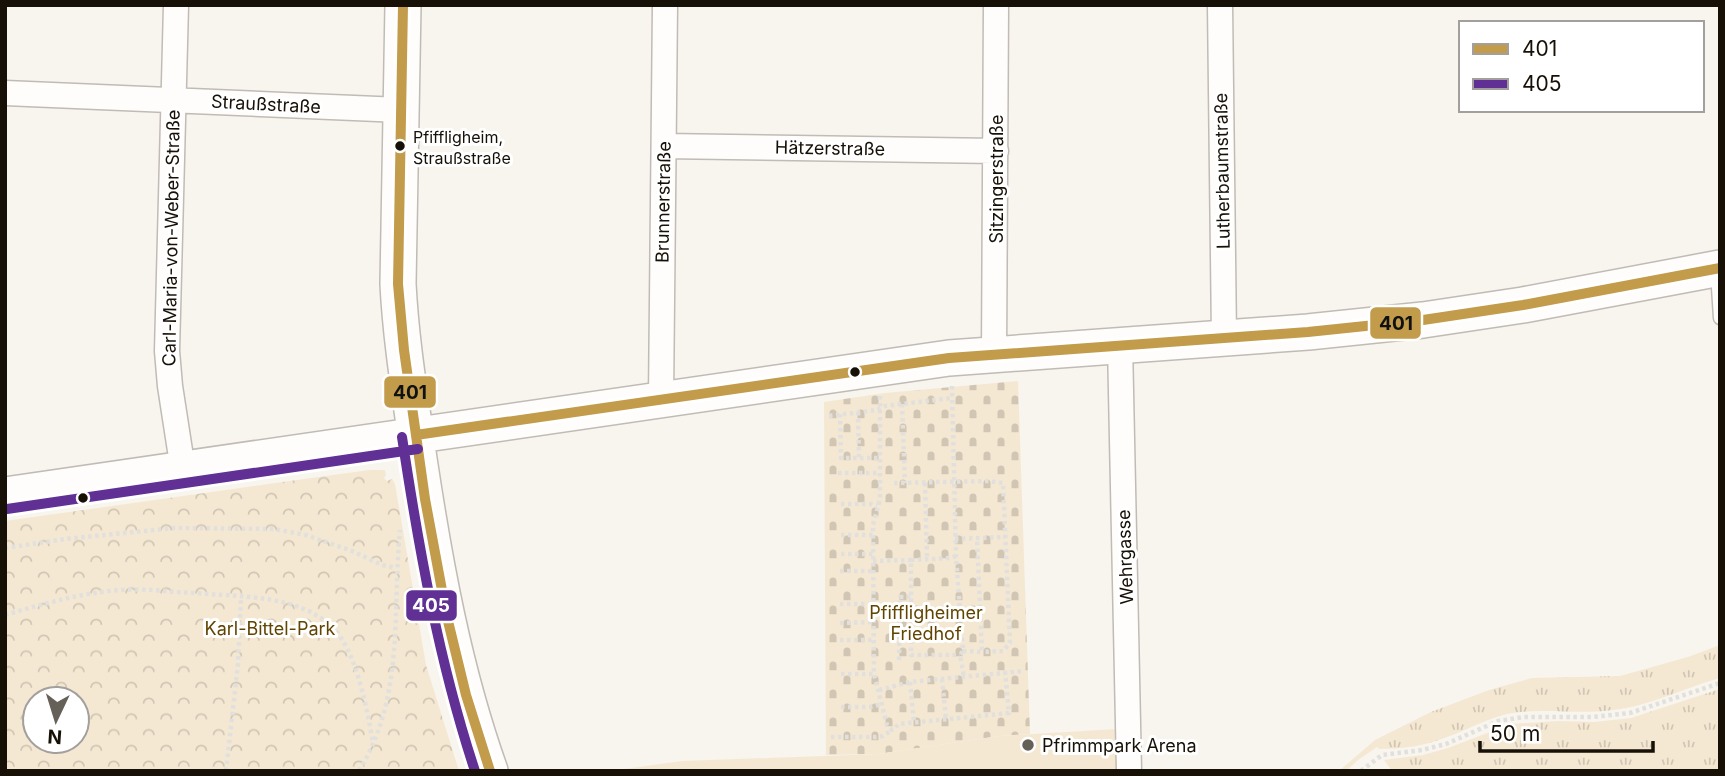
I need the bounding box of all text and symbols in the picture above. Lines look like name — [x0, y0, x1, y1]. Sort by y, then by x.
legend — [1459, 21, 1704, 112]
text: 401 — [1522, 36, 1557, 61]
text: 405 — [1522, 71, 1562, 96]
street label: Straußstraße — [211, 91, 321, 117]
street label: Lutherbaumstraße — [1210, 93, 1234, 249]
street label: Carl-Maria-von-Weber-Straße — [158, 109, 184, 367]
street label: Sitzingerstraße — [986, 115, 1007, 243]
place label: Pfiffligheim, Straußstraße — [413, 127, 511, 168]
street label: Hätzerstraße — [775, 137, 885, 159]
marker: Pfiffligheim, Straußstraße — [393, 139, 407, 153]
street label: Brunnerstraße — [651, 141, 675, 263]
line badge: 401 — [1369, 306, 1422, 340]
text: 401 — [1379, 312, 1413, 335]
unlabelled marker — [848, 365, 862, 379]
line badge: 401 — [383, 375, 437, 409]
text: 401 — [393, 381, 427, 404]
unlabelled marker — [76, 491, 90, 505]
street label: Wehrgasse — [1113, 509, 1137, 605]
line badge: 405 — [405, 589, 458, 622]
text: 405 — [412, 594, 450, 617]
park label: Pfiffligheimer Friedhof — [869, 602, 983, 644]
park label: Karl-Bittel-Park — [205, 618, 336, 639]
north arrow — [21, 685, 91, 755]
scale bar — [1480, 710, 1653, 754]
text: 50 m — [1490, 721, 1540, 746]
text: N — [47, 724, 63, 748]
place label: Pfrimmpark Arena — [1042, 735, 1197, 756]
marker: Pfrimmpark Arena — [1020, 737, 1036, 753]

